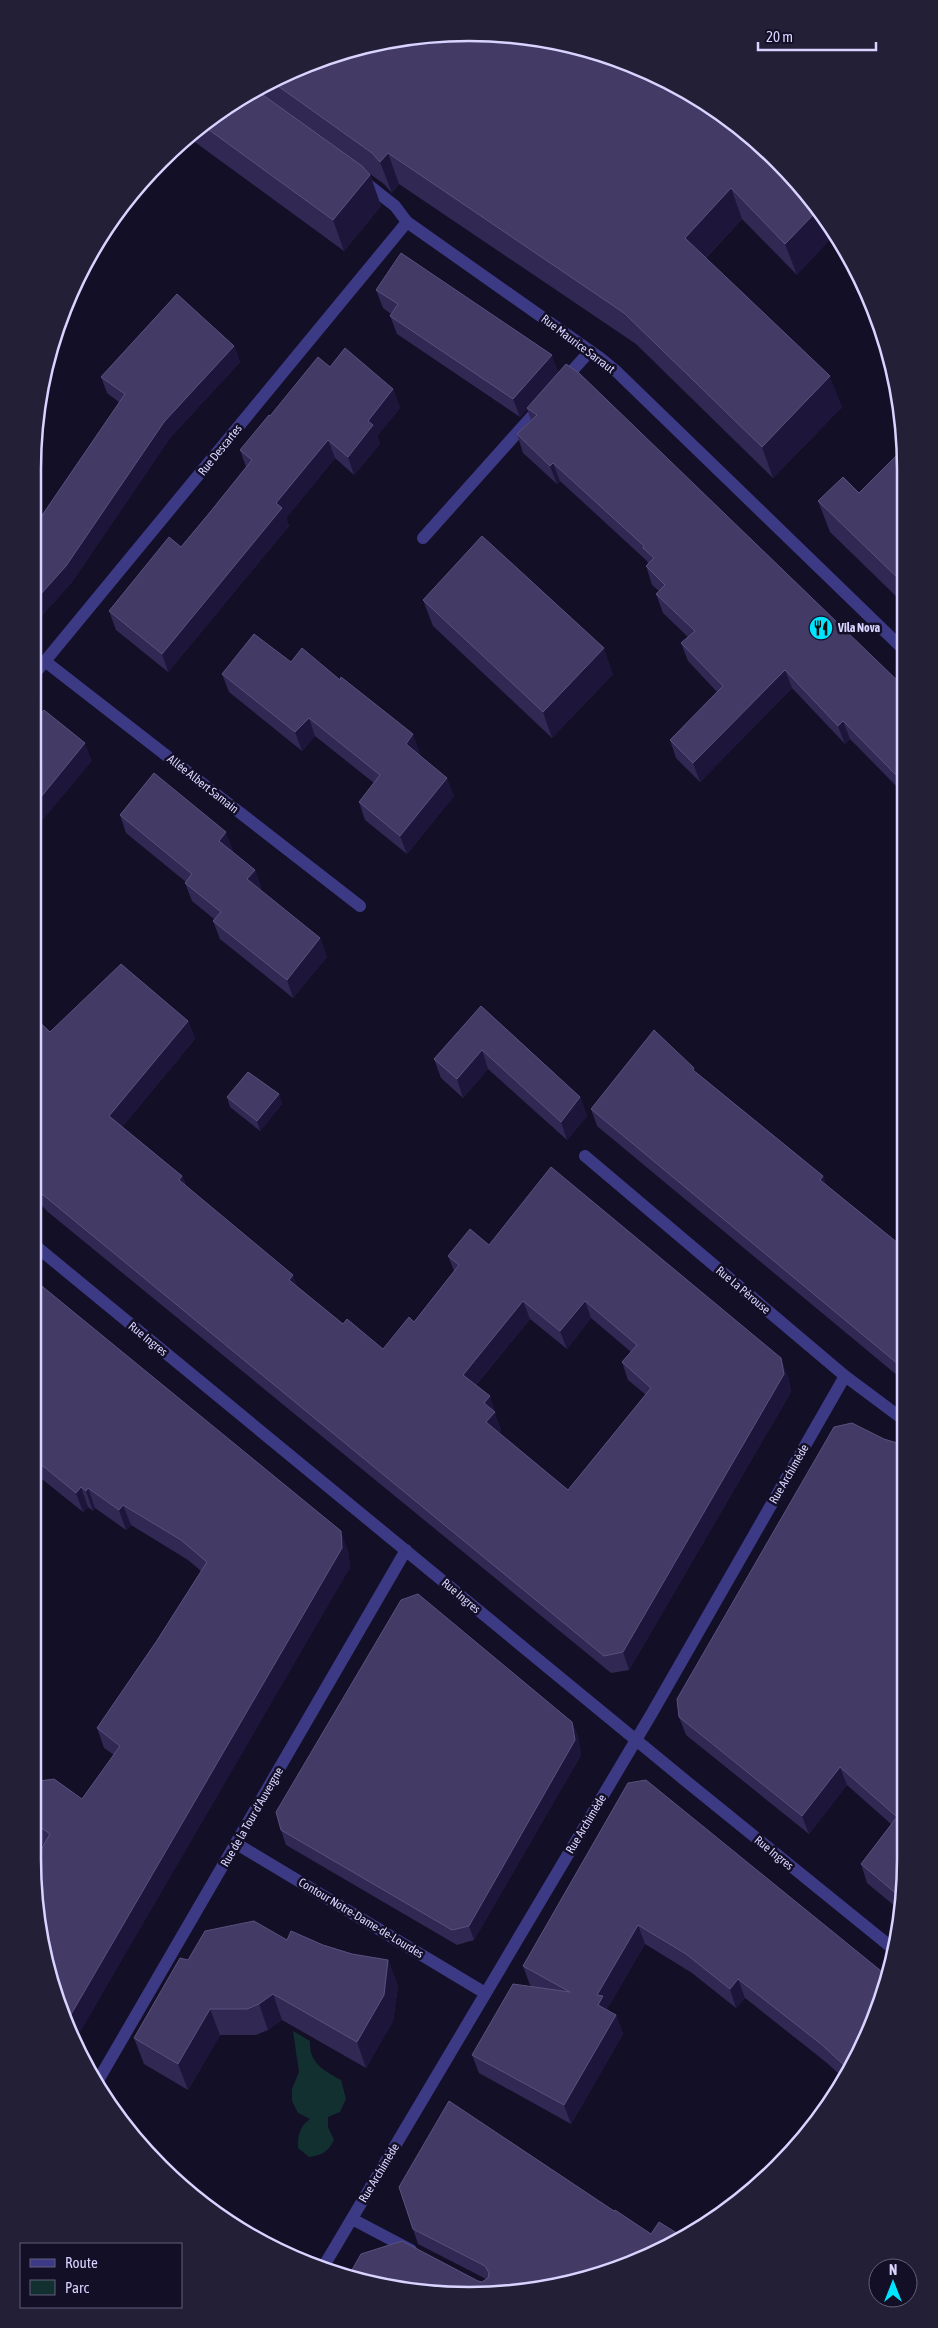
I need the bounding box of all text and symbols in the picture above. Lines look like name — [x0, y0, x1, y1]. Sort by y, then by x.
scale bar — [758, 20, 876, 52]
text: 20 m — [766, 28, 793, 45]
street label: Rue Maurice Sarraut — [538, 312, 618, 377]
street label: Rue Descartes — [195, 422, 245, 478]
restaurant icon: Vila Nova — [808, 615, 834, 641]
place label: Vila Nova — [837, 621, 880, 635]
street label: Allée Albert Samain — [165, 752, 241, 816]
street label: Rue La Pérouse — [713, 1263, 773, 1317]
street label: Rue Ingres — [126, 1319, 170, 1359]
street label: Rue Archimède — [766, 1442, 812, 1506]
street label: Rue Ingres — [439, 1576, 483, 1616]
street label: Rue de la Tour d'Auvergne — [218, 1765, 286, 1869]
street label: Rue Archimède — [563, 1792, 609, 1856]
street label: Rue Ingres — [752, 1833, 796, 1873]
street label: Contour Notre-Dame-de-Lourdes — [296, 1875, 426, 1961]
street label: Rue Archimède — [356, 2141, 402, 2205]
legend — [20, 2243, 182, 2308]
text: Route — [65, 2254, 98, 2271]
north arrow — [868, 2258, 918, 2308]
text: N — [889, 2262, 897, 2278]
text: Parc — [65, 2279, 89, 2296]

